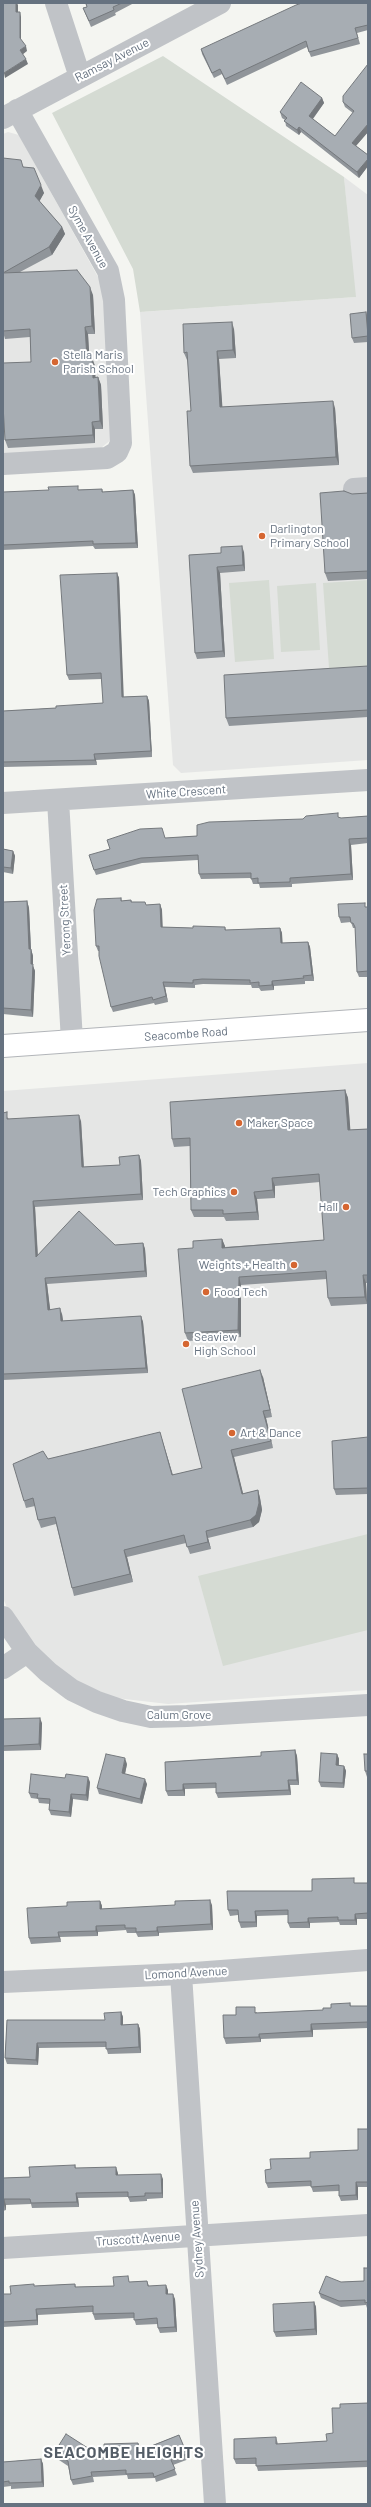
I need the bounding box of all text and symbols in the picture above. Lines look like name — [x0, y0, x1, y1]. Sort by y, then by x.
street label: Ramsay Avenue — [73, 35, 151, 85]
street label: Syme Avenue — [65, 203, 111, 271]
place label: Stella Maris Parish School — [63, 348, 134, 376]
marker: Stella Maris Parish School — [50, 357, 60, 367]
place label: Darlington Primary School — [270, 522, 349, 550]
marker: Darlington Primary School — [257, 531, 267, 541]
street label: White Crescent — [146, 782, 226, 802]
street label: Yerong Street — [56, 884, 74, 956]
street label: Seacombe Road — [144, 1024, 228, 1044]
place label: Maker Space — [247, 1116, 313, 1130]
marker: Maker Space — [234, 1118, 244, 1128]
place label: Tech Graphics — [153, 1185, 226, 1199]
marker: Tech Graphics — [229, 1187, 239, 1197]
place label: Hall — [319, 1200, 338, 1214]
marker: Hall — [341, 1202, 351, 1212]
place label: Weights + Health — [199, 1258, 286, 1272]
marker: Weights + Health — [289, 1260, 299, 1270]
place label: Food Tech — [214, 1285, 267, 1299]
marker: Food Tech — [201, 1287, 211, 1297]
place label: Seaview High School — [194, 1330, 256, 1358]
marker: Seaview High School — [181, 1339, 191, 1349]
place label: Art & Dance — [240, 1426, 301, 1440]
marker: Art & Dance — [227, 1428, 237, 1438]
street label: Calum Grove — [147, 1708, 211, 1722]
street label: Lomond Avenue — [144, 1964, 228, 1982]
street label: Sydney Avenue — [187, 2200, 207, 2278]
street label: Truscott Avenue — [95, 2229, 181, 2249]
district label: SEACOMBE HEIGHTS — [43, 2443, 205, 2463]

